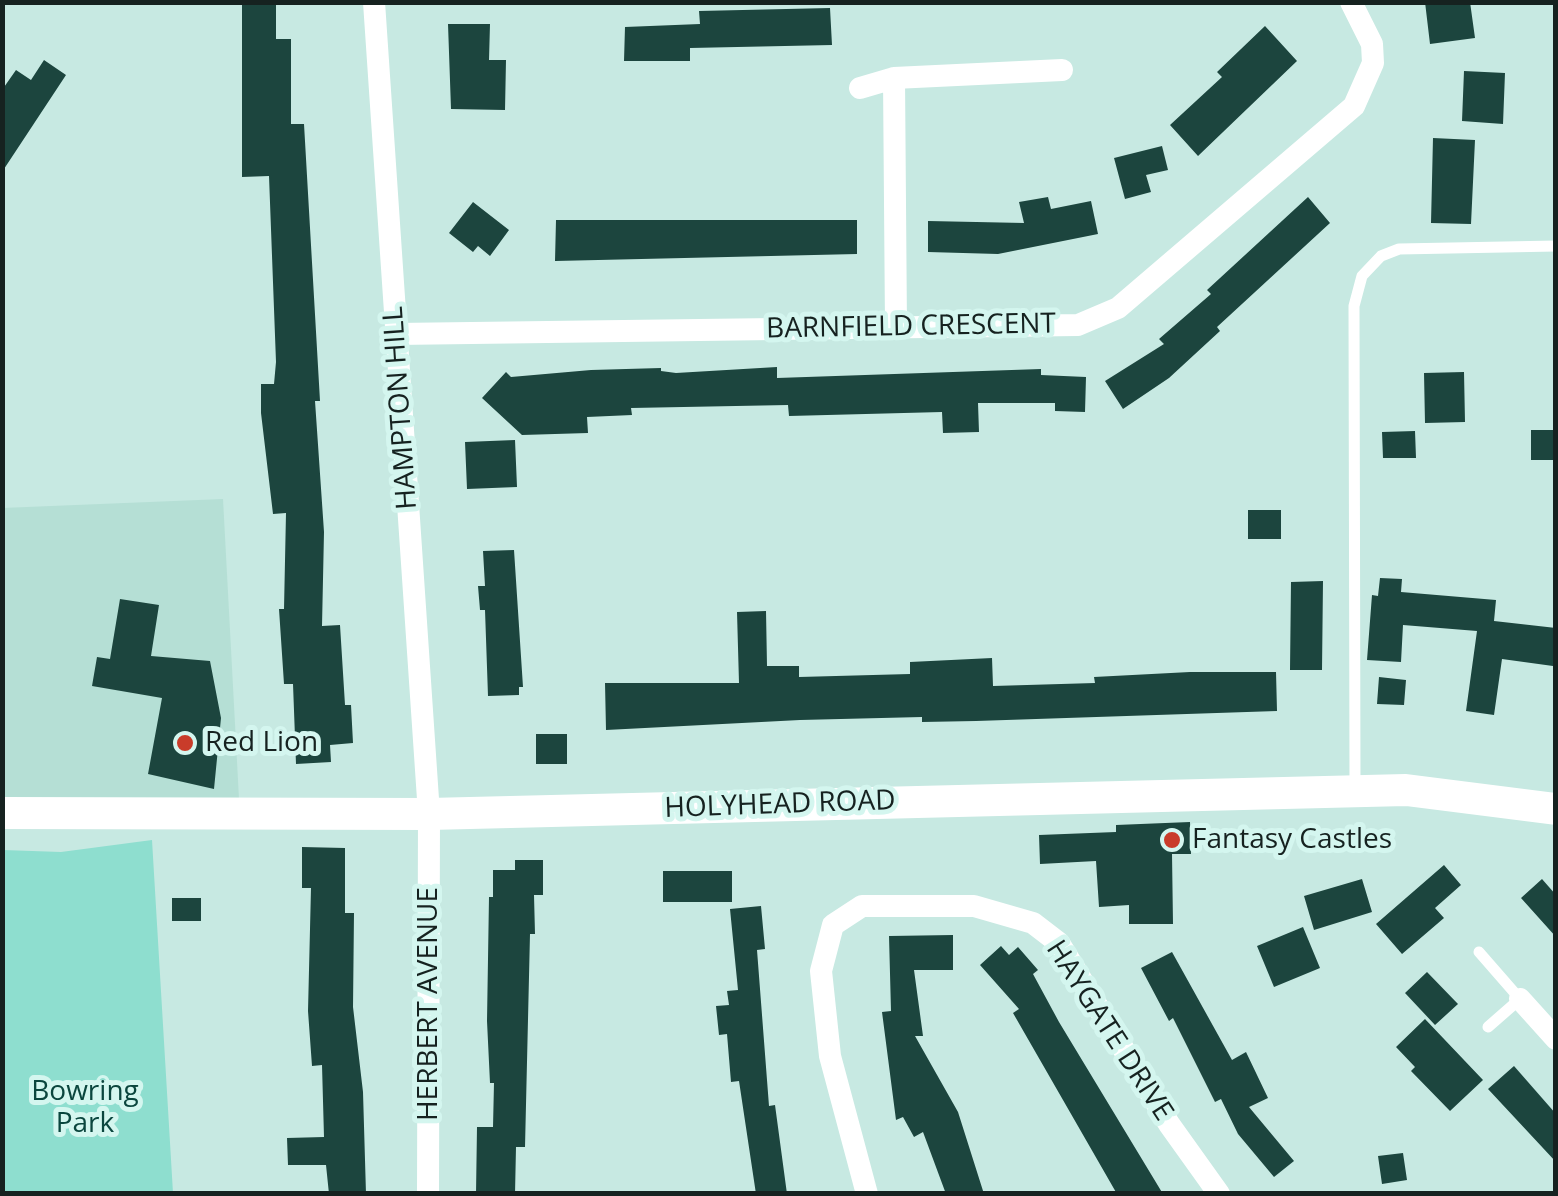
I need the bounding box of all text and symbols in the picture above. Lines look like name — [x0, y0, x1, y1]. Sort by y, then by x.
street label: HAMPTON HILL — [377, 305, 425, 511]
street label: BARNFIELD CRESCENT — [766, 308, 1056, 346]
place label: Red Lion — [205, 726, 318, 760]
marker: Red Lion — [174, 732, 196, 754]
street label: HOLYHEAD ROAD — [664, 784, 896, 826]
place label: Fantasy Castles — [1192, 823, 1392, 857]
marker: Fantasy Castles — [1161, 829, 1183, 851]
street label: HERBERT AVENUE — [412, 887, 446, 1121]
street label: HAYGATE DRIVE — [1038, 935, 1180, 1127]
park label: Bowring Park — [31, 1075, 139, 1141]

